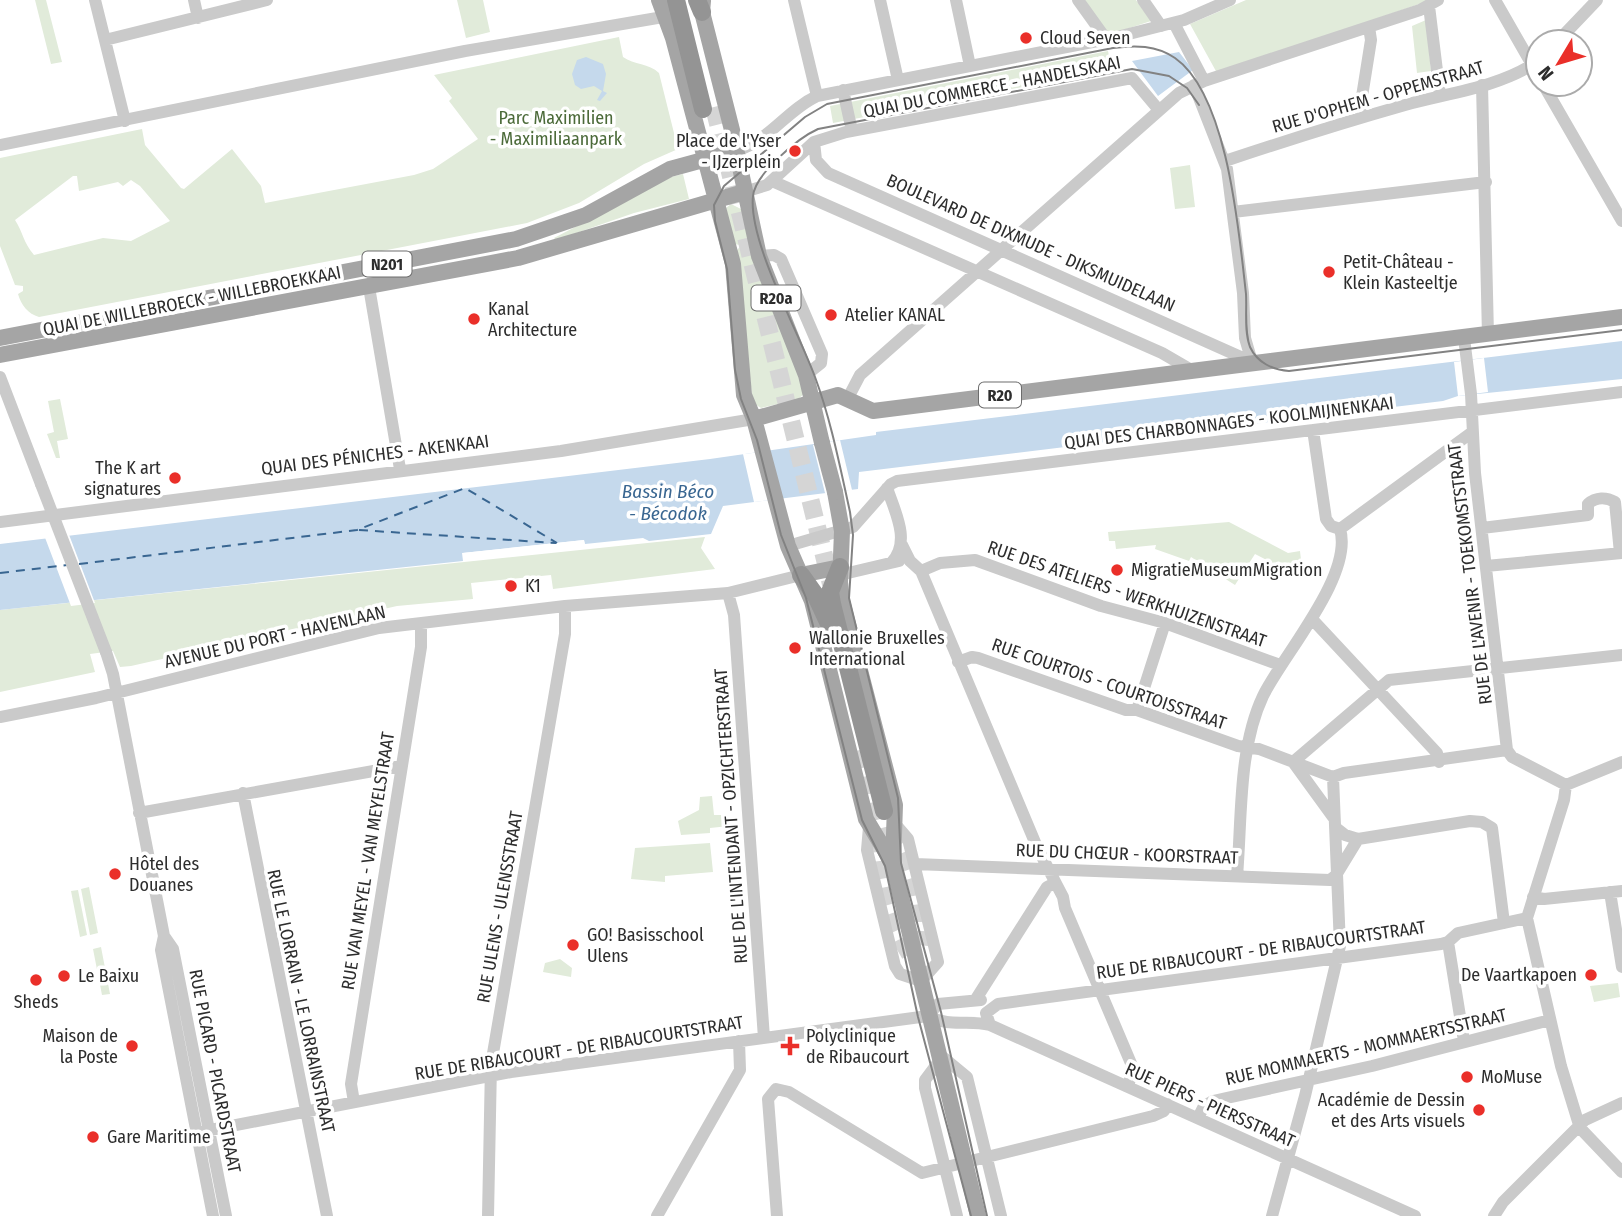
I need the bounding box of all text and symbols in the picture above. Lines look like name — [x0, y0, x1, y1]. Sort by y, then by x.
place label: Cloud Seven — [1040, 27, 1130, 49]
north arrow — [1524, 28, 1594, 98]
marker: Cloud Seven — [1018, 30, 1034, 46]
street label: QUAI DU COMMERCE - HANDELSKAAI — [861, 51, 1123, 123]
street label: RUE D'OPHEM - OPPEMSTRAAT — [1270, 56, 1487, 138]
text: N — [1533, 62, 1559, 85]
park label: Parc Maximilien - Maximiliaanpark — [490, 107, 623, 150]
place label: Place de l'Yser - IJzerplein — [676, 130, 782, 173]
marker: Place de l'Yser - IJzerplein — [787, 143, 803, 159]
street label: BOULEVARD DE DIXMUDE - DIKSMUIDELAAN — [883, 169, 1179, 317]
place label: Petit-Château - Klein Kasteeltje — [1343, 251, 1458, 294]
road number: N201 — [362, 252, 412, 276]
street label: QUAI DE WILLEBROECK - WILLEBROEKKAAI — [41, 261, 343, 341]
marker: Petit-Château - Klein Kasteeltje — [1321, 264, 1337, 280]
road number: R20a — [752, 286, 800, 310]
place label: Kanal Architecture — [488, 298, 577, 341]
place label: Atelier KANAL — [845, 304, 945, 326]
marker: Atelier KANAL — [823, 307, 839, 323]
marker: Kanal Architecture — [466, 311, 482, 327]
road number: R20 — [979, 382, 1021, 408]
street label: QUAI DES CHARBONNAGES - KOOLMIJNENKAAI — [1063, 392, 1395, 454]
street label: QUAI DES PÉNICHES - AKENKAAI — [260, 429, 490, 480]
street label: RUE DE L'AVENIR - TOEKOMSTSTRAAT — [1443, 442, 1497, 706]
place label: The K art signatures — [84, 457, 161, 500]
marker: The K art signatures — [167, 470, 183, 486]
water label: Bassin Béco - Bécodok — [622, 480, 714, 525]
street label: RUE DES ATELIERS - WERKHUIZENSTRAAT — [985, 536, 1270, 652]
place label: MigratieMuseumMigration — [1131, 559, 1322, 581]
marker: MigratieMuseumMigration — [1109, 562, 1125, 578]
place label: K1 — [525, 575, 541, 597]
marker: K1 — [503, 578, 519, 594]
street label: AVENUE DU PORT - HAVENLAAN — [162, 601, 388, 673]
place label: Wallonie Bruxelles International — [809, 627, 945, 670]
street label: RUE COURTOIS - COURTOISSTRAAT — [989, 633, 1230, 735]
marker: Wallonie Bruxelles International — [787, 640, 803, 656]
street label: RUE DE L'INTENDANT - OPZICHTERSTRAAT — [710, 667, 752, 964]
street label: RUE VAN MEYEL - VAN MEYELSTRAAT — [337, 730, 399, 992]
street label: RUE ULENS - ULENSSTRAAT — [472, 809, 528, 1005]
street label: RUE DU CHŒUR - KOORSTRAAT — [1015, 839, 1239, 869]
place label: Hôtel des Douanes — [129, 853, 199, 896]
marker: Hôtel des Douanes — [107, 866, 123, 882]
street label: RUE LE LORRAIN - LE LORRAINSTRAAT — [262, 867, 340, 1135]
street label: RUE DE RIBAUCOURT - DE RIBAUCOURTSTRAAT — [1095, 916, 1428, 984]
place label: GO! Basisschool Ulens — [587, 924, 704, 967]
marker: GO! Basisschool Ulens — [565, 937, 581, 953]
place label: De Vaartkapoen — [1461, 964, 1577, 986]
place label: Le Baixu — [78, 965, 139, 987]
street label: RUE PICARD - PICARDSTRAAT — [184, 967, 246, 1175]
marker: De Vaartkapoen — [1583, 967, 1599, 983]
marker: Le Baixu — [56, 968, 72, 984]
marker: Sheds — [28, 972, 44, 988]
place label: Sheds — [14, 991, 59, 1013]
street label: RUE MOMMAERTS - MOMMAERTSSTRAAT — [1223, 1004, 1510, 1090]
street label: RUE DE RIBAUCOURT - DE RIBAUCOURTSTRAAT — [413, 1011, 745, 1085]
place label: Maison de la Poste — [42, 1025, 118, 1068]
place label: Polyclinique de Ribaucourt — [806, 1025, 909, 1068]
marker: Polyclinique de Ribaucourt — [780, 1036, 800, 1056]
marker: Maison de la Poste — [124, 1038, 140, 1054]
street label: RUE PIERS - PIERSSTRAAT — [1122, 1058, 1299, 1153]
place label: MoMuse — [1481, 1066, 1542, 1088]
marker: MoMuse — [1459, 1069, 1475, 1085]
place label: Académie de Dessin et des Arts visuels — [1318, 1089, 1465, 1132]
marker: Académie de Dessin et des Arts visuels — [1471, 1102, 1487, 1118]
place label: Gare Maritime — [107, 1126, 211, 1148]
marker: Gare Maritime — [85, 1129, 101, 1145]

